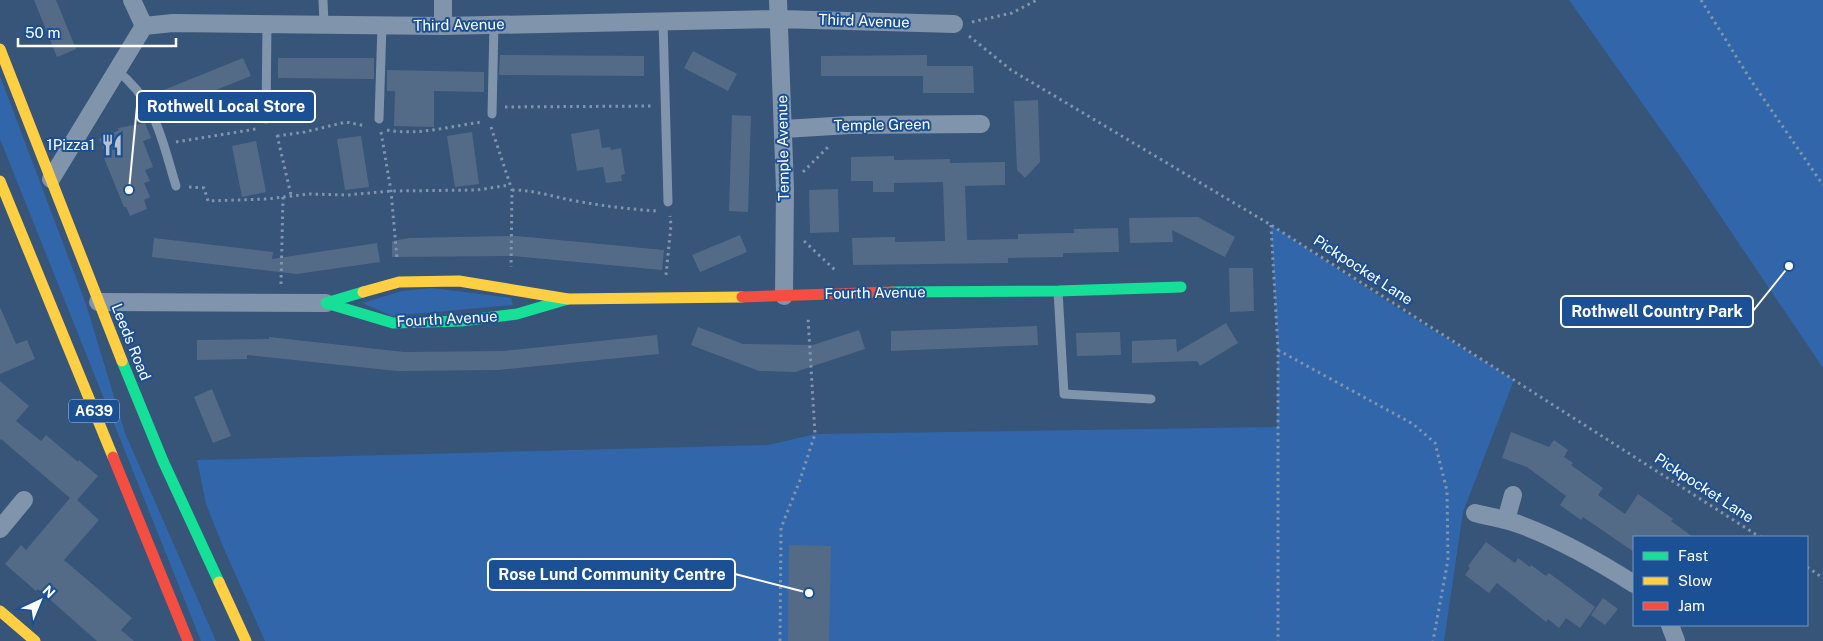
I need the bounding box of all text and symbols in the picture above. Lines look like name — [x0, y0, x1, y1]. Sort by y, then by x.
street label: Third Avenue — [818, 10, 910, 31]
scale bar — [18, 15, 175, 47]
street label: Third Avenue — [413, 15, 505, 34]
text: 50 m — [25, 24, 60, 41]
callout: Rothwell Local Store — [137, 91, 315, 122]
street label: Temple Avenue — [773, 95, 792, 201]
text: Rothwell Local Store — [147, 97, 305, 116]
street label: Temple Green — [833, 115, 931, 134]
restaurant icon: 1Pizza1 — [99, 132, 125, 158]
place label: 1Pizza1 — [47, 136, 95, 153]
street label: Pickpocket Lane — [1311, 231, 1416, 308]
street label: Fourth Avenue — [824, 283, 926, 302]
callout: Rothwell Country Park — [1561, 296, 1753, 327]
street label: Leeds Road — [108, 301, 155, 383]
text: Rothwell Country Park — [1571, 302, 1743, 321]
street label: Fourth Avenue — [396, 307, 498, 330]
road number: A639 — [69, 400, 119, 422]
street label: Pickpocket Lane — [1652, 449, 1757, 526]
legend — [1633, 536, 1808, 626]
text: Fast — [1678, 547, 1708, 564]
callout: Rose Lund Community Centre — [488, 559, 735, 590]
text: Rose Lund Community Centre — [498, 565, 726, 584]
text: Slow — [1678, 572, 1713, 589]
north arrow — [15, 576, 65, 626]
text: N — [40, 582, 59, 601]
text: Jam — [1678, 597, 1705, 614]

